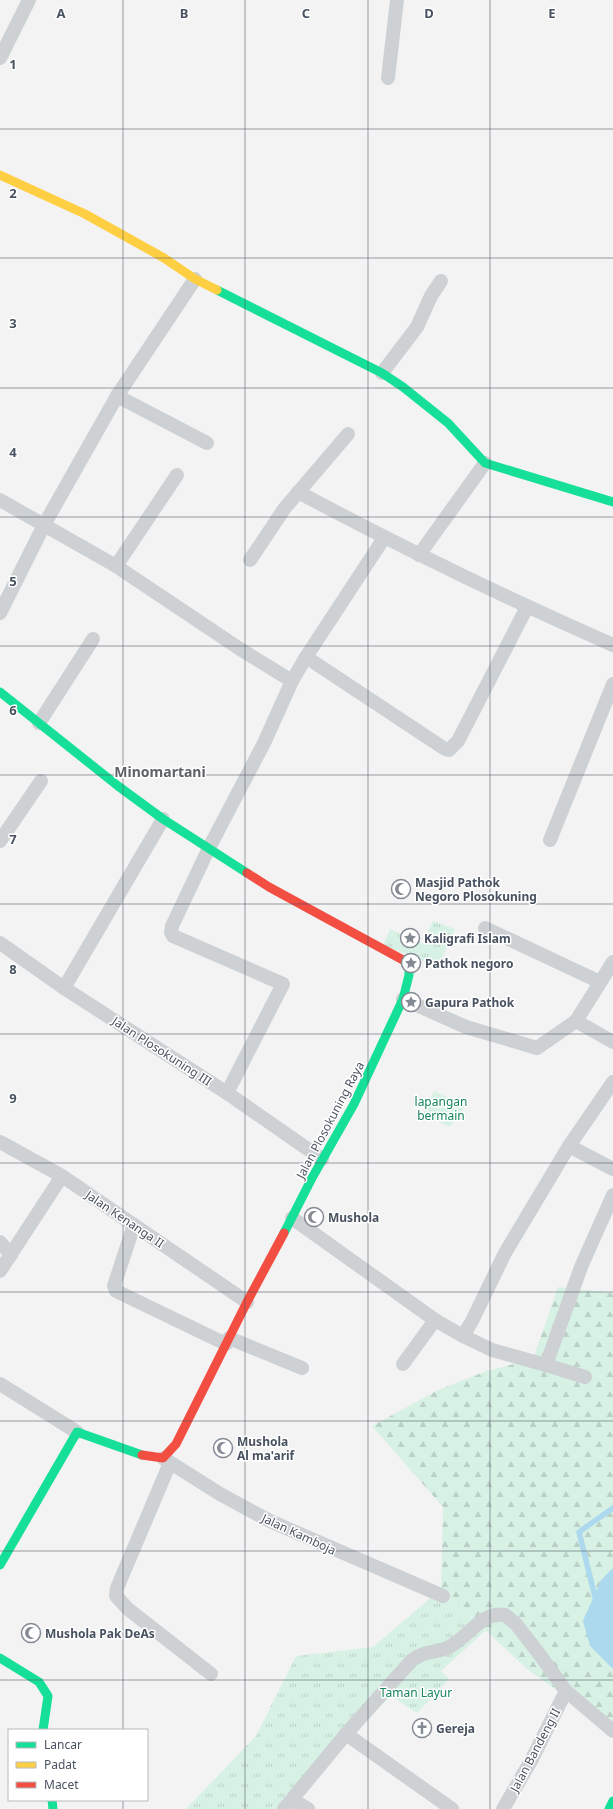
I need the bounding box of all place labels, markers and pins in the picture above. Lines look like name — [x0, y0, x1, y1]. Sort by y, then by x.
place label: Masjid Pathok Negoro Plosokuning — [415, 874, 537, 905]
mosque icon: Masjid Pathok Negoro Plosokuning — [390, 878, 412, 900]
place icon: Kaligrafi Islam — [399, 927, 421, 949]
place label: Kaligrafi Islam — [424, 930, 511, 947]
place icon: Pathok negoro — [400, 952, 422, 974]
place label: Pathok negoro — [425, 955, 513, 972]
place icon: Gapura Pathok — [400, 991, 422, 1013]
place label: Gapura Pathok — [425, 994, 515, 1011]
mosque icon: Mushola — [303, 1206, 325, 1228]
place label: Mushola — [328, 1209, 379, 1226]
place label: Mushola Al ma'arif — [237, 1433, 296, 1464]
mosque icon: Mushola Al ma'arif — [212, 1437, 234, 1459]
mosque icon: Mushola Pak DeAs — [20, 1622, 42, 1644]
place label: Mushola Pak DeAs — [45, 1625, 155, 1642]
church icon: Gereja — [411, 1717, 433, 1739]
place label: Gereja — [436, 1720, 475, 1737]

